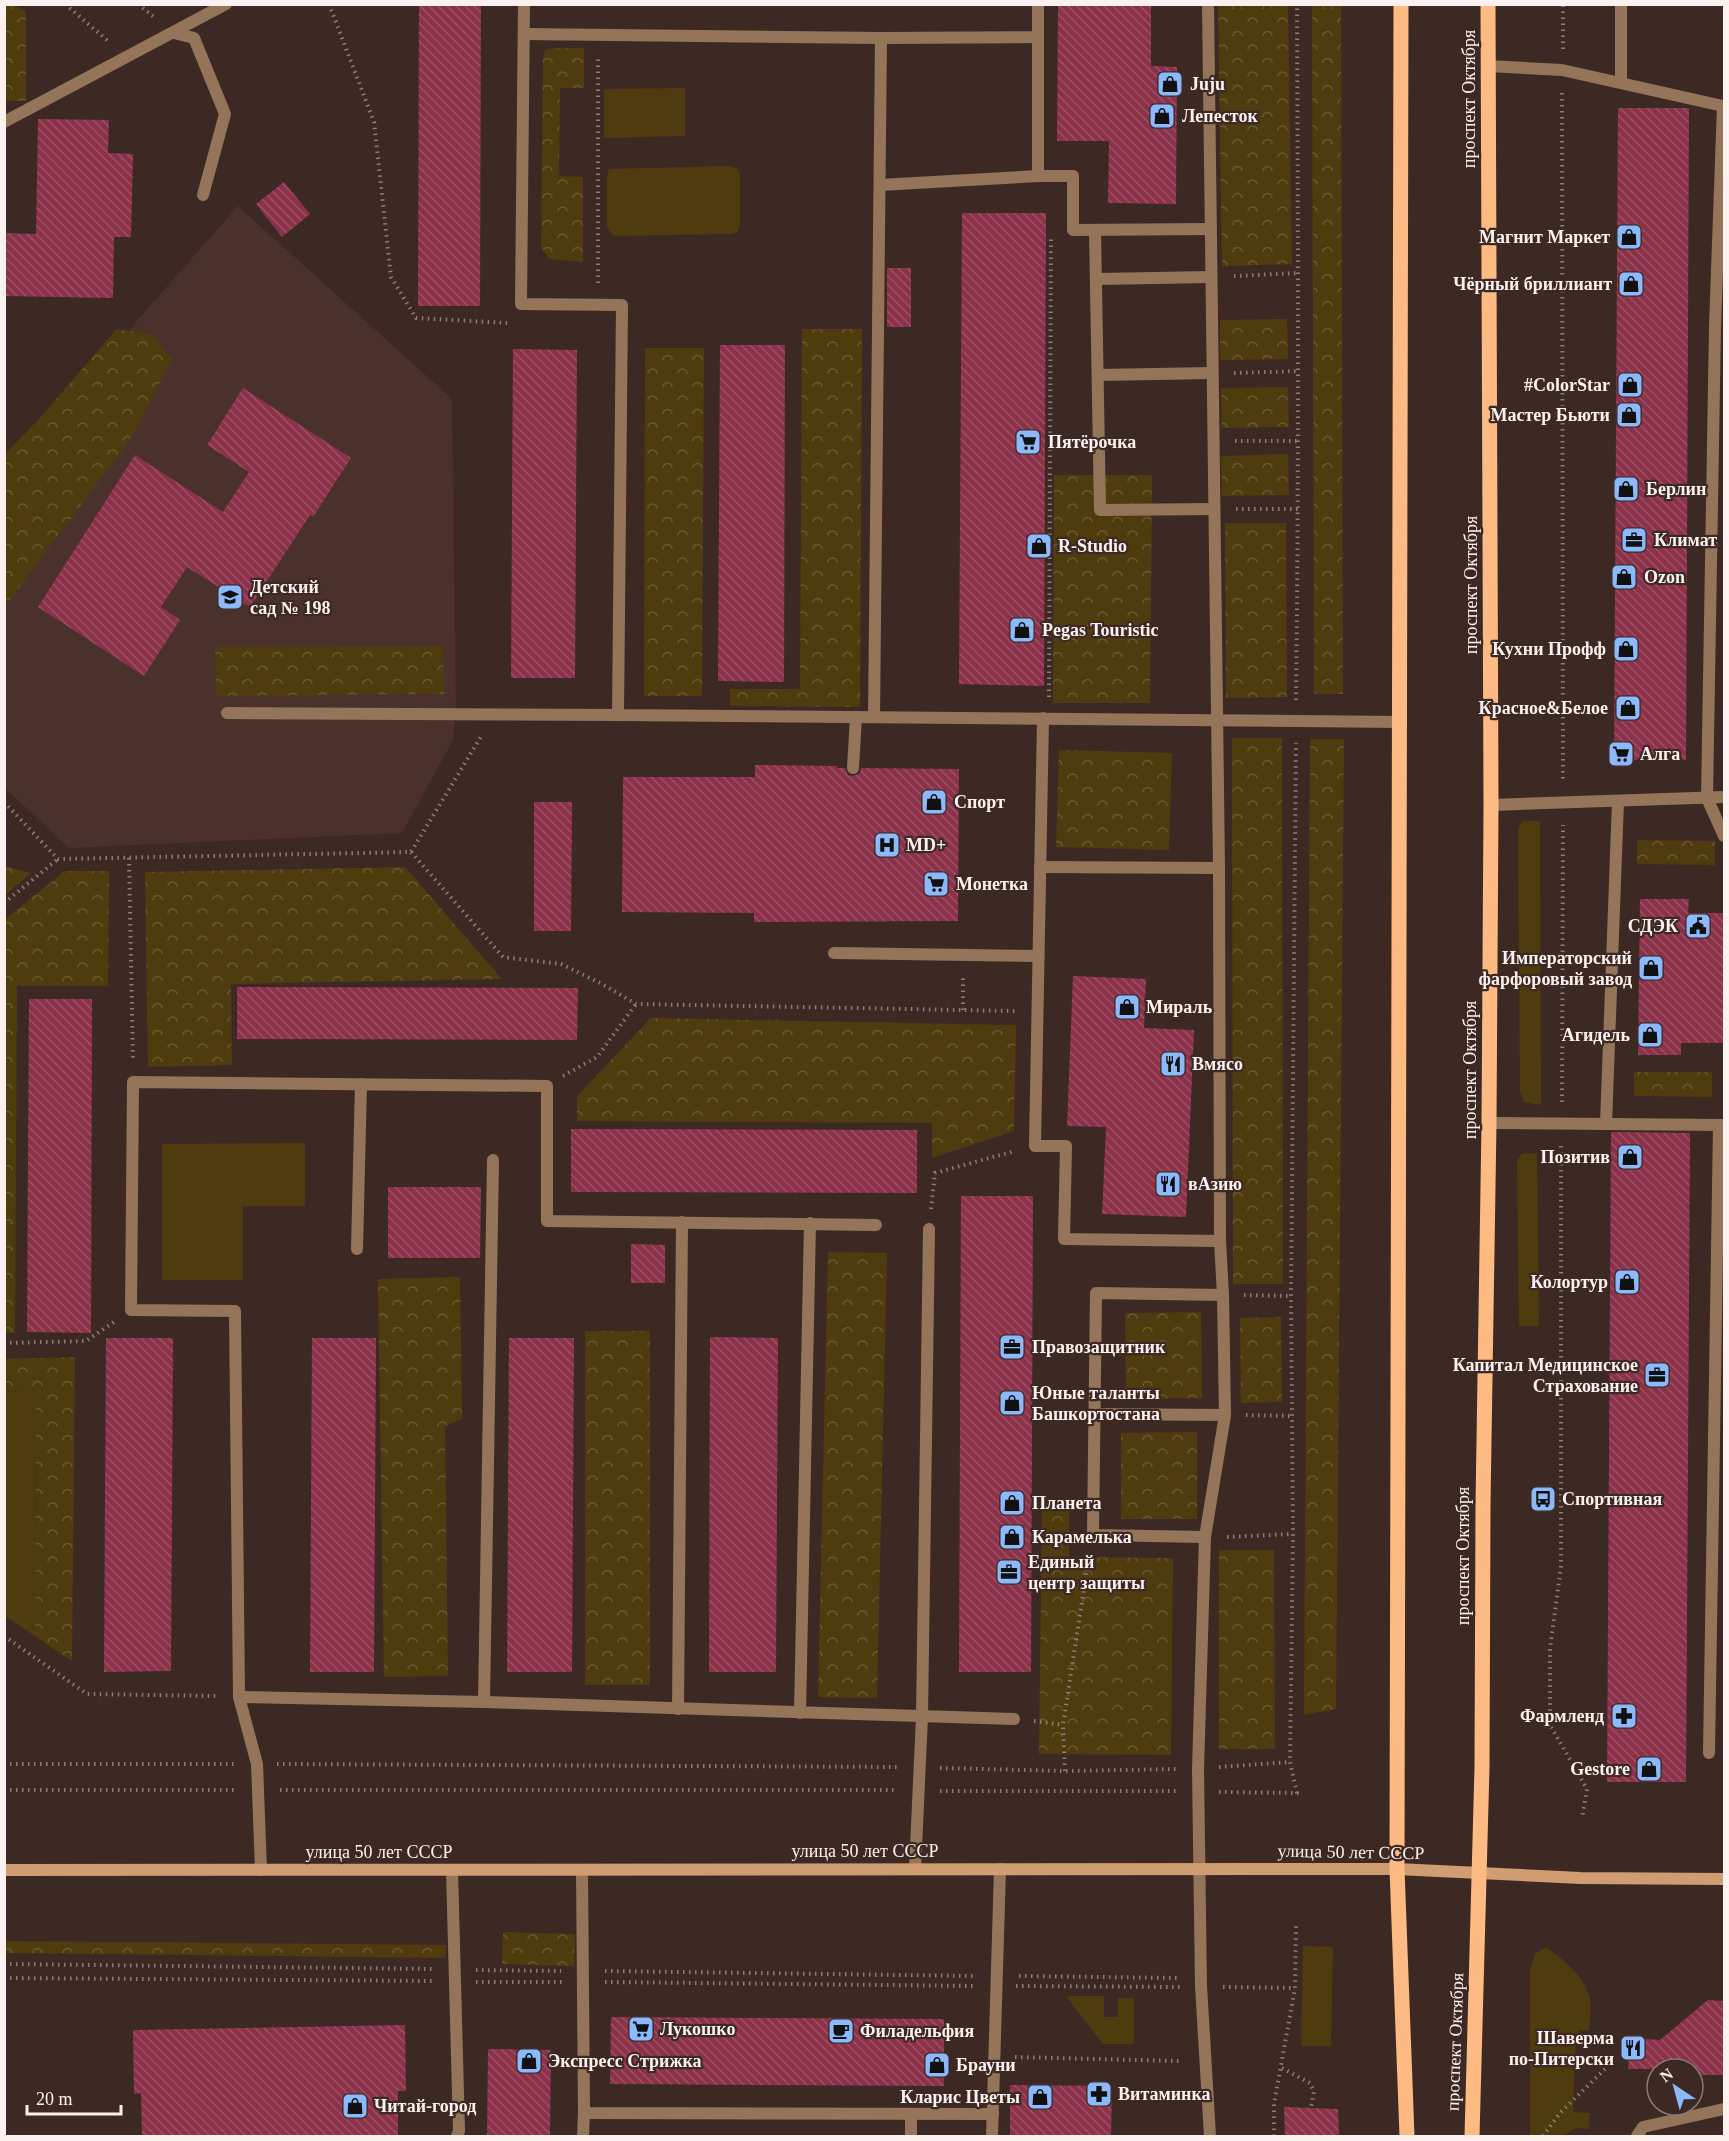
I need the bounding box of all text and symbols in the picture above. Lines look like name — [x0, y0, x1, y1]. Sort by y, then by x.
street label: проспект Октября — [1459, 30, 1479, 168]
shop icon: Juju — [1155, 69, 1185, 99]
place label: Juju — [1190, 74, 1225, 94]
shop icon: Лепесток — [1147, 101, 1177, 131]
place label: Лепесток — [1182, 106, 1258, 126]
shop icon: Магнит Маркет — [1614, 222, 1644, 252]
place label: Магнит Маркет — [1479, 227, 1610, 247]
shop icon: Чёрный бриллиант — [1616, 269, 1646, 299]
place label: Чёрный бриллиант — [1453, 274, 1612, 294]
shop icon: #ColorStar — [1615, 370, 1645, 400]
place label: #ColorStar — [1524, 375, 1610, 395]
shop icon: Мастер Бьюти — [1614, 400, 1644, 430]
place label: Мастер Бьюти — [1491, 405, 1610, 425]
supermarket icon: Пятёрочка — [1013, 427, 1043, 457]
place label: Пятёрочка — [1048, 432, 1136, 452]
shop icon: Берлин — [1611, 474, 1641, 504]
place label: Берлин — [1646, 479, 1706, 499]
street label: проспект Октября — [1461, 516, 1481, 654]
office icon: Климат — [1619, 525, 1649, 555]
place label: Климат — [1654, 530, 1717, 550]
shop icon: R-Studio — [1024, 531, 1054, 561]
place label: R-Studio — [1058, 536, 1127, 556]
shop icon: Ozon — [1609, 562, 1639, 592]
place label: Ozon — [1644, 567, 1685, 587]
place label: Детский сад № 198 — [250, 577, 330, 618]
school or university icon: Детский сад № 198 — [215, 582, 245, 612]
shop icon: Pegas Touristic — [1007, 615, 1037, 645]
place label: Pegas Touristic — [1042, 620, 1159, 640]
shop icon: Кухни Профф — [1611, 634, 1641, 664]
place label: Кухни Профф — [1492, 639, 1606, 659]
shop icon: Красное&Белое — [1613, 693, 1643, 723]
place label: Красное&Белое — [1479, 698, 1608, 718]
supermarket icon: Алга — [1606, 739, 1636, 769]
place label: Алга — [1640, 744, 1680, 764]
shop icon: Спорт — [919, 787, 949, 817]
place label: Спорт — [954, 792, 1005, 812]
hospital icon: MD+ — [872, 830, 902, 860]
place label: MD+ — [906, 835, 946, 855]
supermarket icon: Монетка — [921, 869, 951, 899]
place label: Монетка — [956, 874, 1028, 894]
public building icon: СДЭК — [1683, 911, 1713, 941]
place label: СДЭК — [1628, 916, 1678, 936]
place label: Императорский фарфоровый завод — [1478, 948, 1632, 989]
shop icon: Императорский фарфоровый завод — [1636, 953, 1666, 983]
shop icon: Мираль — [1112, 992, 1142, 1022]
place label: Мираль — [1146, 997, 1213, 1017]
street label: проспект Октября — [1460, 1001, 1480, 1139]
shop icon: Агидель — [1635, 1020, 1665, 1050]
place label: Агидель — [1562, 1025, 1630, 1045]
restaurant icon: Вмясо — [1158, 1049, 1188, 1079]
place label: Вмясо — [1192, 1054, 1243, 1074]
shop icon: Позитив — [1615, 1142, 1645, 1172]
place label: Позитив — [1540, 1147, 1610, 1167]
restaurant icon: вАзию — [1153, 1169, 1183, 1199]
place label: вАзию — [1188, 1174, 1242, 1194]
shop icon: Колортур — [1612, 1267, 1642, 1297]
place label: Колортур — [1531, 1272, 1608, 1292]
office icon: Правозащитник — [997, 1332, 1027, 1362]
place label: Правозащитник — [1032, 1337, 1166, 1357]
place label: Капитал Медицинское Страхование — [1453, 1355, 1638, 1396]
office icon: Капитал Медицинское Страхование — [1642, 1360, 1672, 1390]
place label: Юные таланты Башкортостана — [1032, 1383, 1160, 1424]
shop icon: Юные таланты Башкортостана — [997, 1388, 1027, 1418]
bus stop icon: Спортивная — [1528, 1484, 1558, 1514]
street label: проспект Октября — [1453, 1487, 1473, 1625]
shop icon: Планета — [997, 1488, 1027, 1518]
place label: Спортивная — [1562, 1489, 1662, 1509]
place label: Планета — [1032, 1493, 1102, 1513]
shop icon: Карамелька — [997, 1522, 1027, 1552]
place label: Карамелька — [1032, 1527, 1132, 1547]
place label: Единый центр защиты — [1028, 1552, 1145, 1593]
office icon: Единый центр защиты — [994, 1557, 1024, 1587]
pharmacy icon: Фармленд — [1609, 1701, 1639, 1731]
place label: Фармленд — [1520, 1706, 1604, 1726]
shop icon: Gestore — [1634, 1754, 1664, 1784]
place label: Gestore — [1570, 1759, 1630, 1779]
street label: улица 50 лет СССР — [792, 1841, 938, 1861]
street label: улица 50 лет СССР — [1277, 1841, 1425, 1863]
street label: улица 50 лет СССР — [306, 1842, 452, 1862]
street label: проспект Октября — [1443, 1972, 1467, 2112]
supermarket icon: Лукошко — [626, 2014, 656, 2044]
cafe icon: Филадельфия — [826, 2016, 856, 2046]
place label: Лукошко — [660, 2019, 735, 2039]
place label: Филадельфия — [860, 2021, 974, 2041]
place label: Шаверма по-Питерски — [1509, 2028, 1614, 2069]
restaurant icon: Шаверма по-Питерски — [1618, 2033, 1648, 2063]
shop icon: Экспресс Стрижка — [514, 2046, 544, 2076]
shop icon: Брауни — [922, 2050, 952, 2080]
place label: Экспресс Стрижка — [548, 2051, 702, 2071]
place label: Брауни — [956, 2055, 1016, 2075]
north arrow — [1645, 2057, 1705, 2117]
text: N — [1657, 2065, 1677, 2086]
scale bar — [27, 2078, 122, 2116]
pharmacy icon: Витаминка — [1084, 2079, 1114, 2109]
shop icon: Кларис Цветы — [1025, 2082, 1055, 2112]
place label: Витаминка — [1118, 2084, 1211, 2104]
place label: Кларис Цветы — [900, 2087, 1020, 2107]
text: 20 m — [36, 2089, 73, 2109]
shop icon: Читай-город — [340, 2091, 370, 2121]
place label: Читай-город — [374, 2096, 476, 2116]

